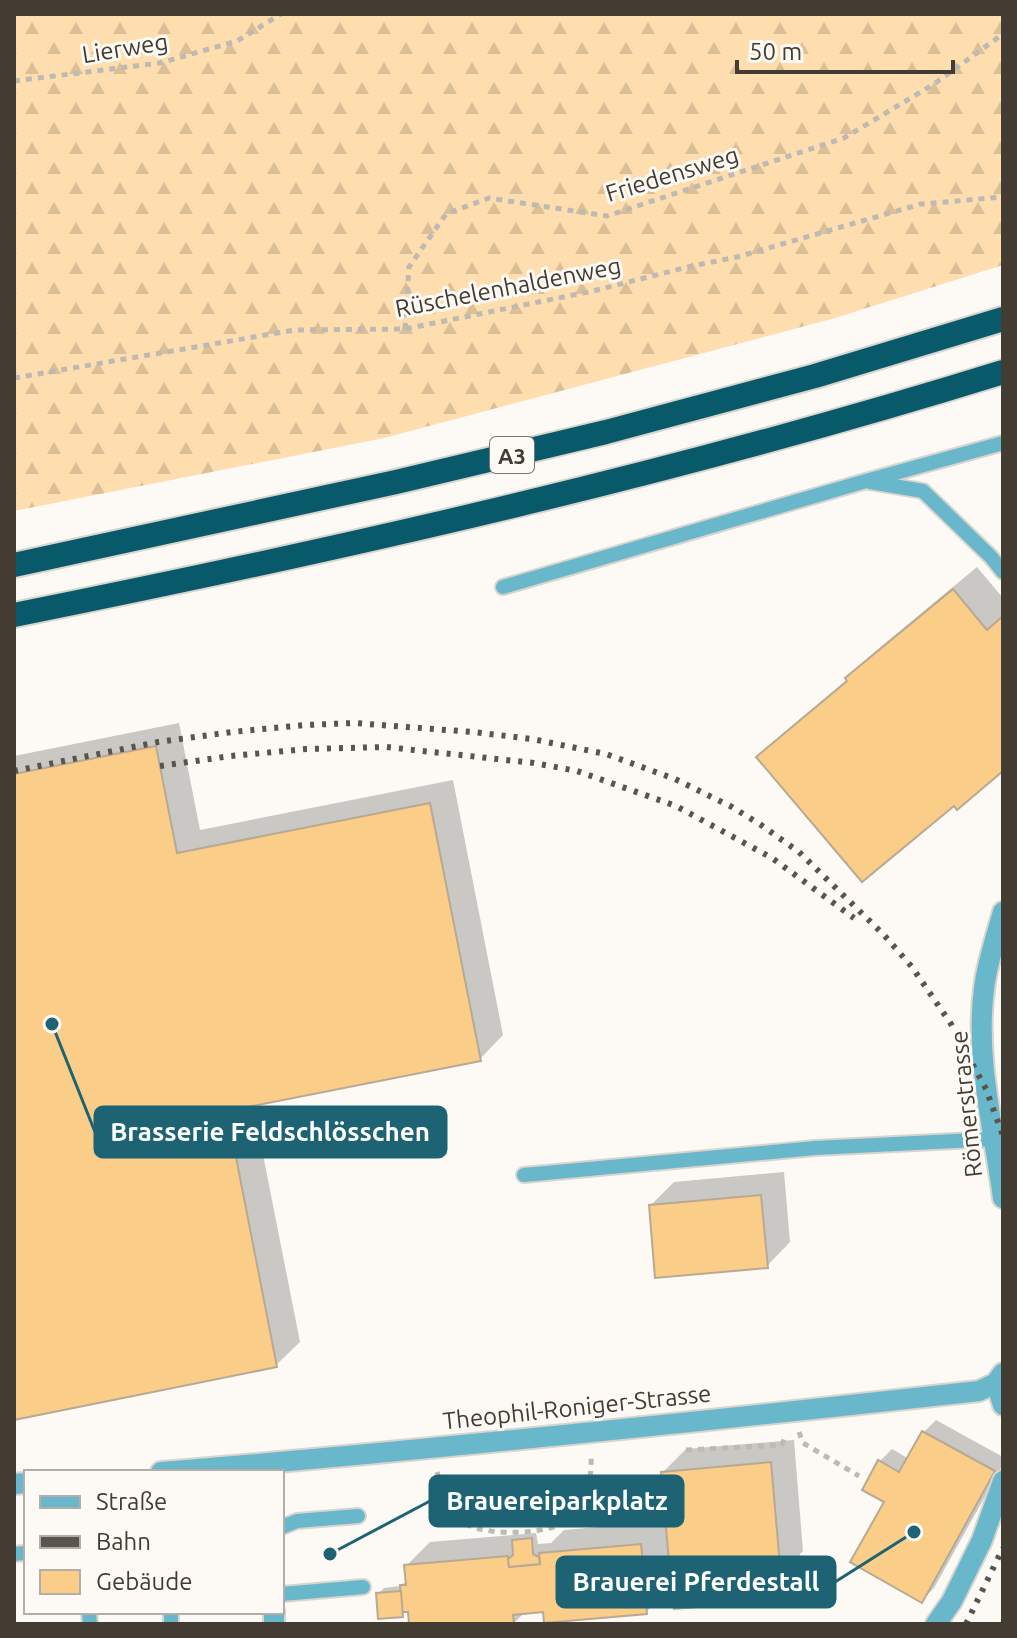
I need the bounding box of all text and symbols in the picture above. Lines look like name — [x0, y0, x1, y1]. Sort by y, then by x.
scale bar — [737, 24, 953, 74]
street label: Lierweg — [80, 28, 170, 68]
text: 50 m — [749, 38, 802, 65]
street label: Friedensweg — [602, 141, 742, 207]
street label: Rüschelenhaldenweg — [393, 252, 623, 322]
road number: A3 — [490, 437, 534, 473]
street label: Römerstrasse — [945, 1029, 987, 1179]
callout: Brasserie Feldschlösschen — [95, 1107, 446, 1157]
text: Brasserie Feldschlösschen — [110, 1117, 430, 1146]
street label: Theophil-Roniger-Strasse — [441, 1379, 713, 1435]
legend — [24, 1470, 284, 1614]
callout: Brauereiparkplatz — [430, 1476, 683, 1526]
text: Brauereiparkplatz — [446, 1486, 668, 1515]
text: Straße — [96, 1488, 167, 1515]
text: Bahn — [96, 1528, 151, 1555]
callout: Brauerei Pferdestall — [557, 1557, 835, 1607]
text: Brauerei Pferdestall — [573, 1567, 820, 1596]
text: Gebäude — [96, 1568, 193, 1595]

